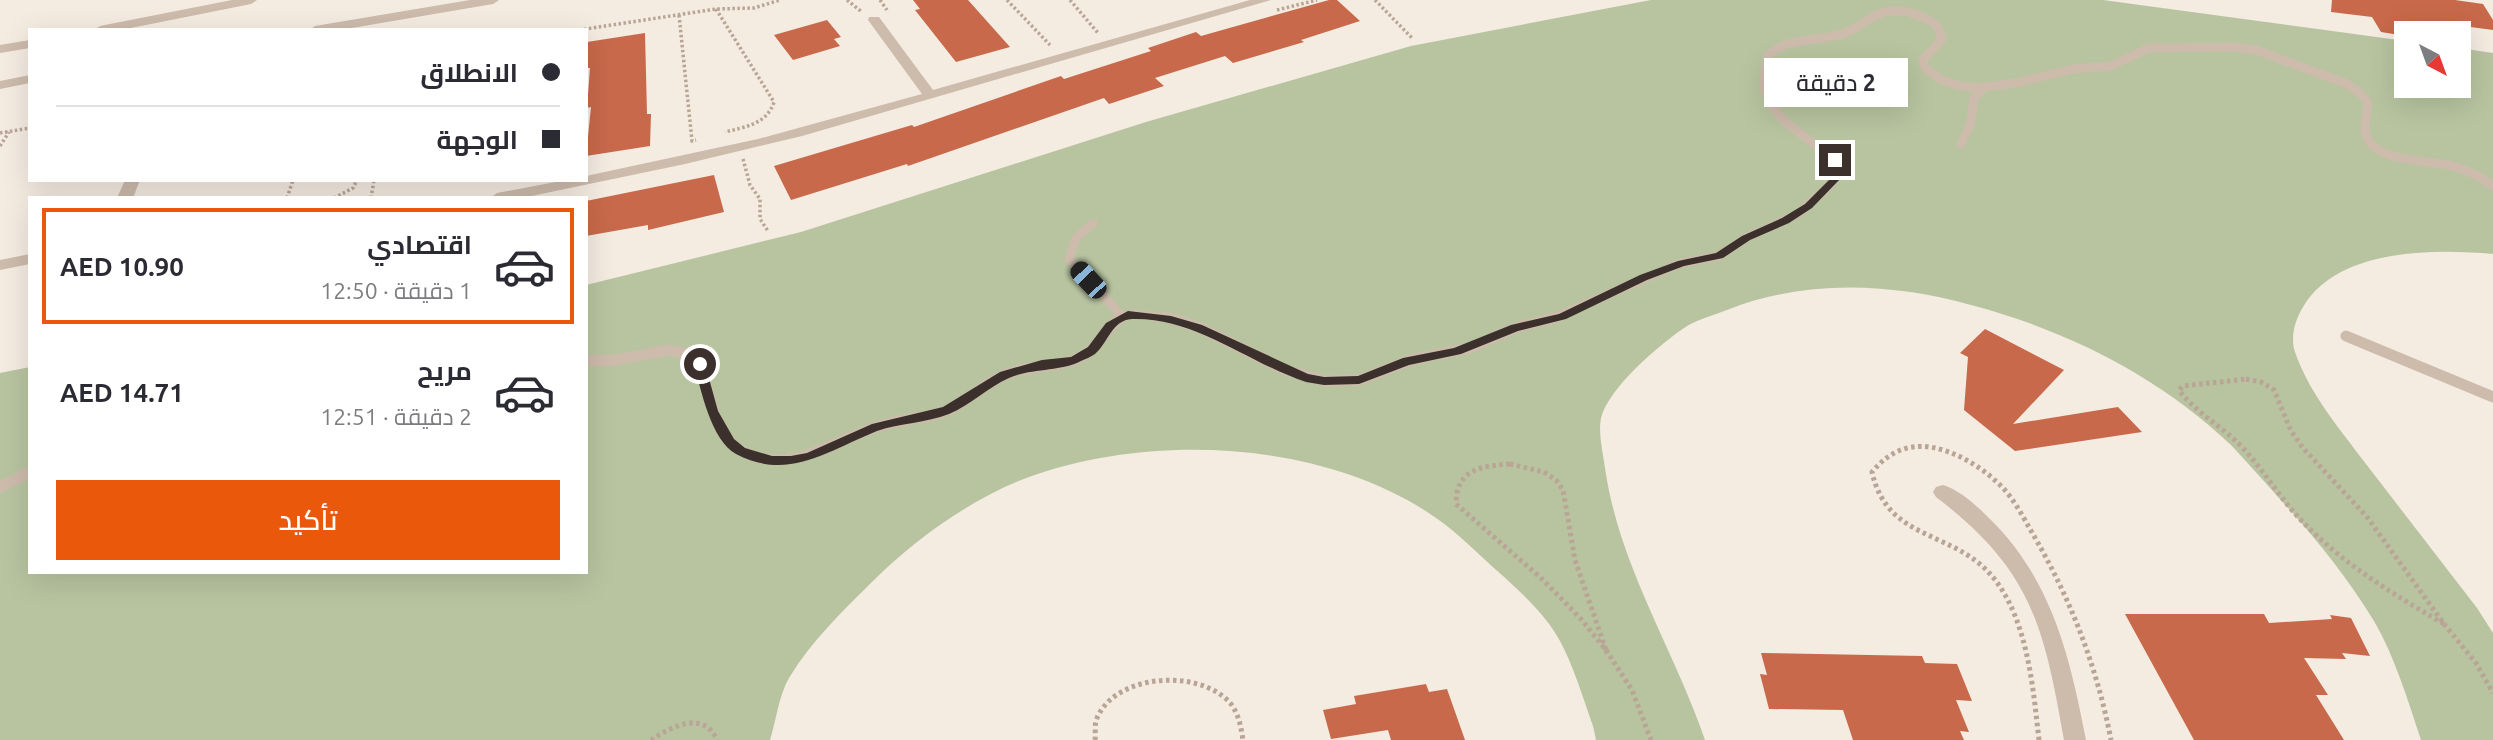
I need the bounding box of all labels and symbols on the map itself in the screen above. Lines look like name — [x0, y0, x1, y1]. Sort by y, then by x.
north arrow — [2394, 21, 2471, 98]
callout: 2 دقيقة — [1763, 58, 1907, 108]
route end — [1819, 144, 1851, 176]
car — [1066, 257, 1111, 303]
route start — [684, 348, 716, 380]

